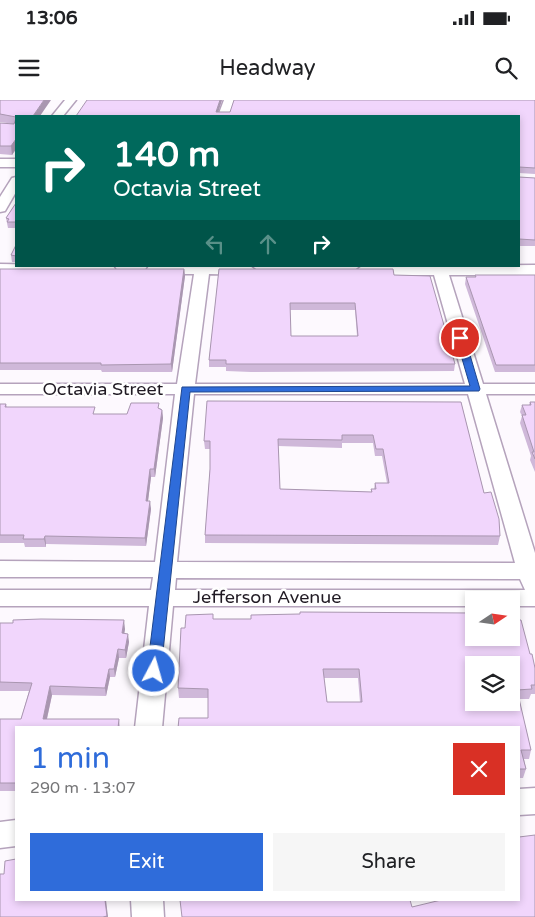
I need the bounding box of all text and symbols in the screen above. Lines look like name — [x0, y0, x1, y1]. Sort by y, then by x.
text: 13:06 — [25, 7, 78, 29]
icon: menu — [15, 54, 43, 82]
icon: search — [492, 54, 520, 82]
text: Headway — [219, 55, 316, 81]
text: 140 m — [113, 134, 220, 176]
icon: right — [30, 135, 95, 200]
text: Octavia Street — [113, 176, 261, 202]
icon: left — [201, 230, 229, 258]
icon: ahead — [254, 230, 282, 258]
icon: right — [307, 230, 335, 258]
pin — [439, 317, 481, 359]
icon: arrive — [446, 324, 474, 352]
street label: Octavia Street — [43, 378, 164, 400]
street label: Jefferson Avenue — [193, 586, 341, 608]
north arrow — [465, 591, 520, 646]
map controls — [465, 591, 520, 711]
position arrow — [127, 644, 179, 696]
button: layers — [465, 656, 520, 711]
text: 1 min — [30, 740, 110, 777]
button: close — [453, 743, 505, 795]
text: 290 m · 13:07 — [30, 778, 136, 798]
button: Exit — [30, 833, 263, 891]
button: Share — [273, 833, 505, 891]

